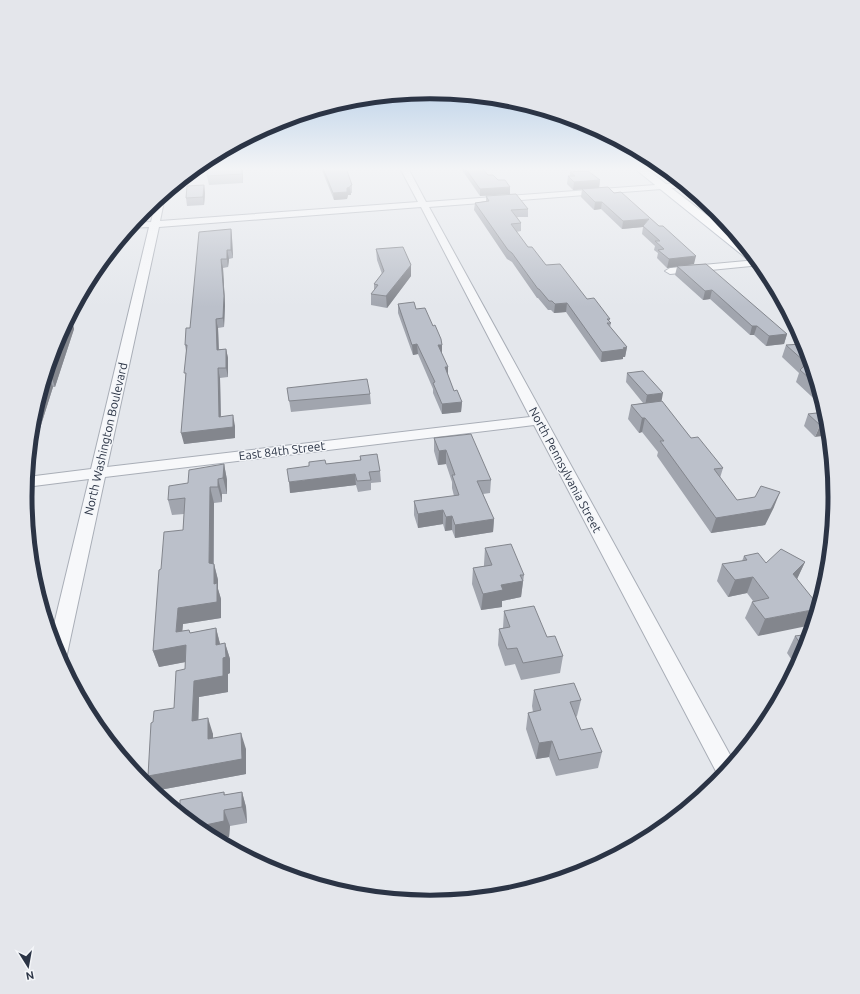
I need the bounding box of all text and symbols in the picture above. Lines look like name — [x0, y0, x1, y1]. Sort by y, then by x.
street label: North Washington Boulevard — [82, 361, 129, 517]
street label: North Pennsylvania Street — [527, 405, 604, 535]
street label: East 84th Street — [238, 439, 326, 462]
north arrow — [8, 946, 48, 986]
text: N — [25, 969, 35, 982]

